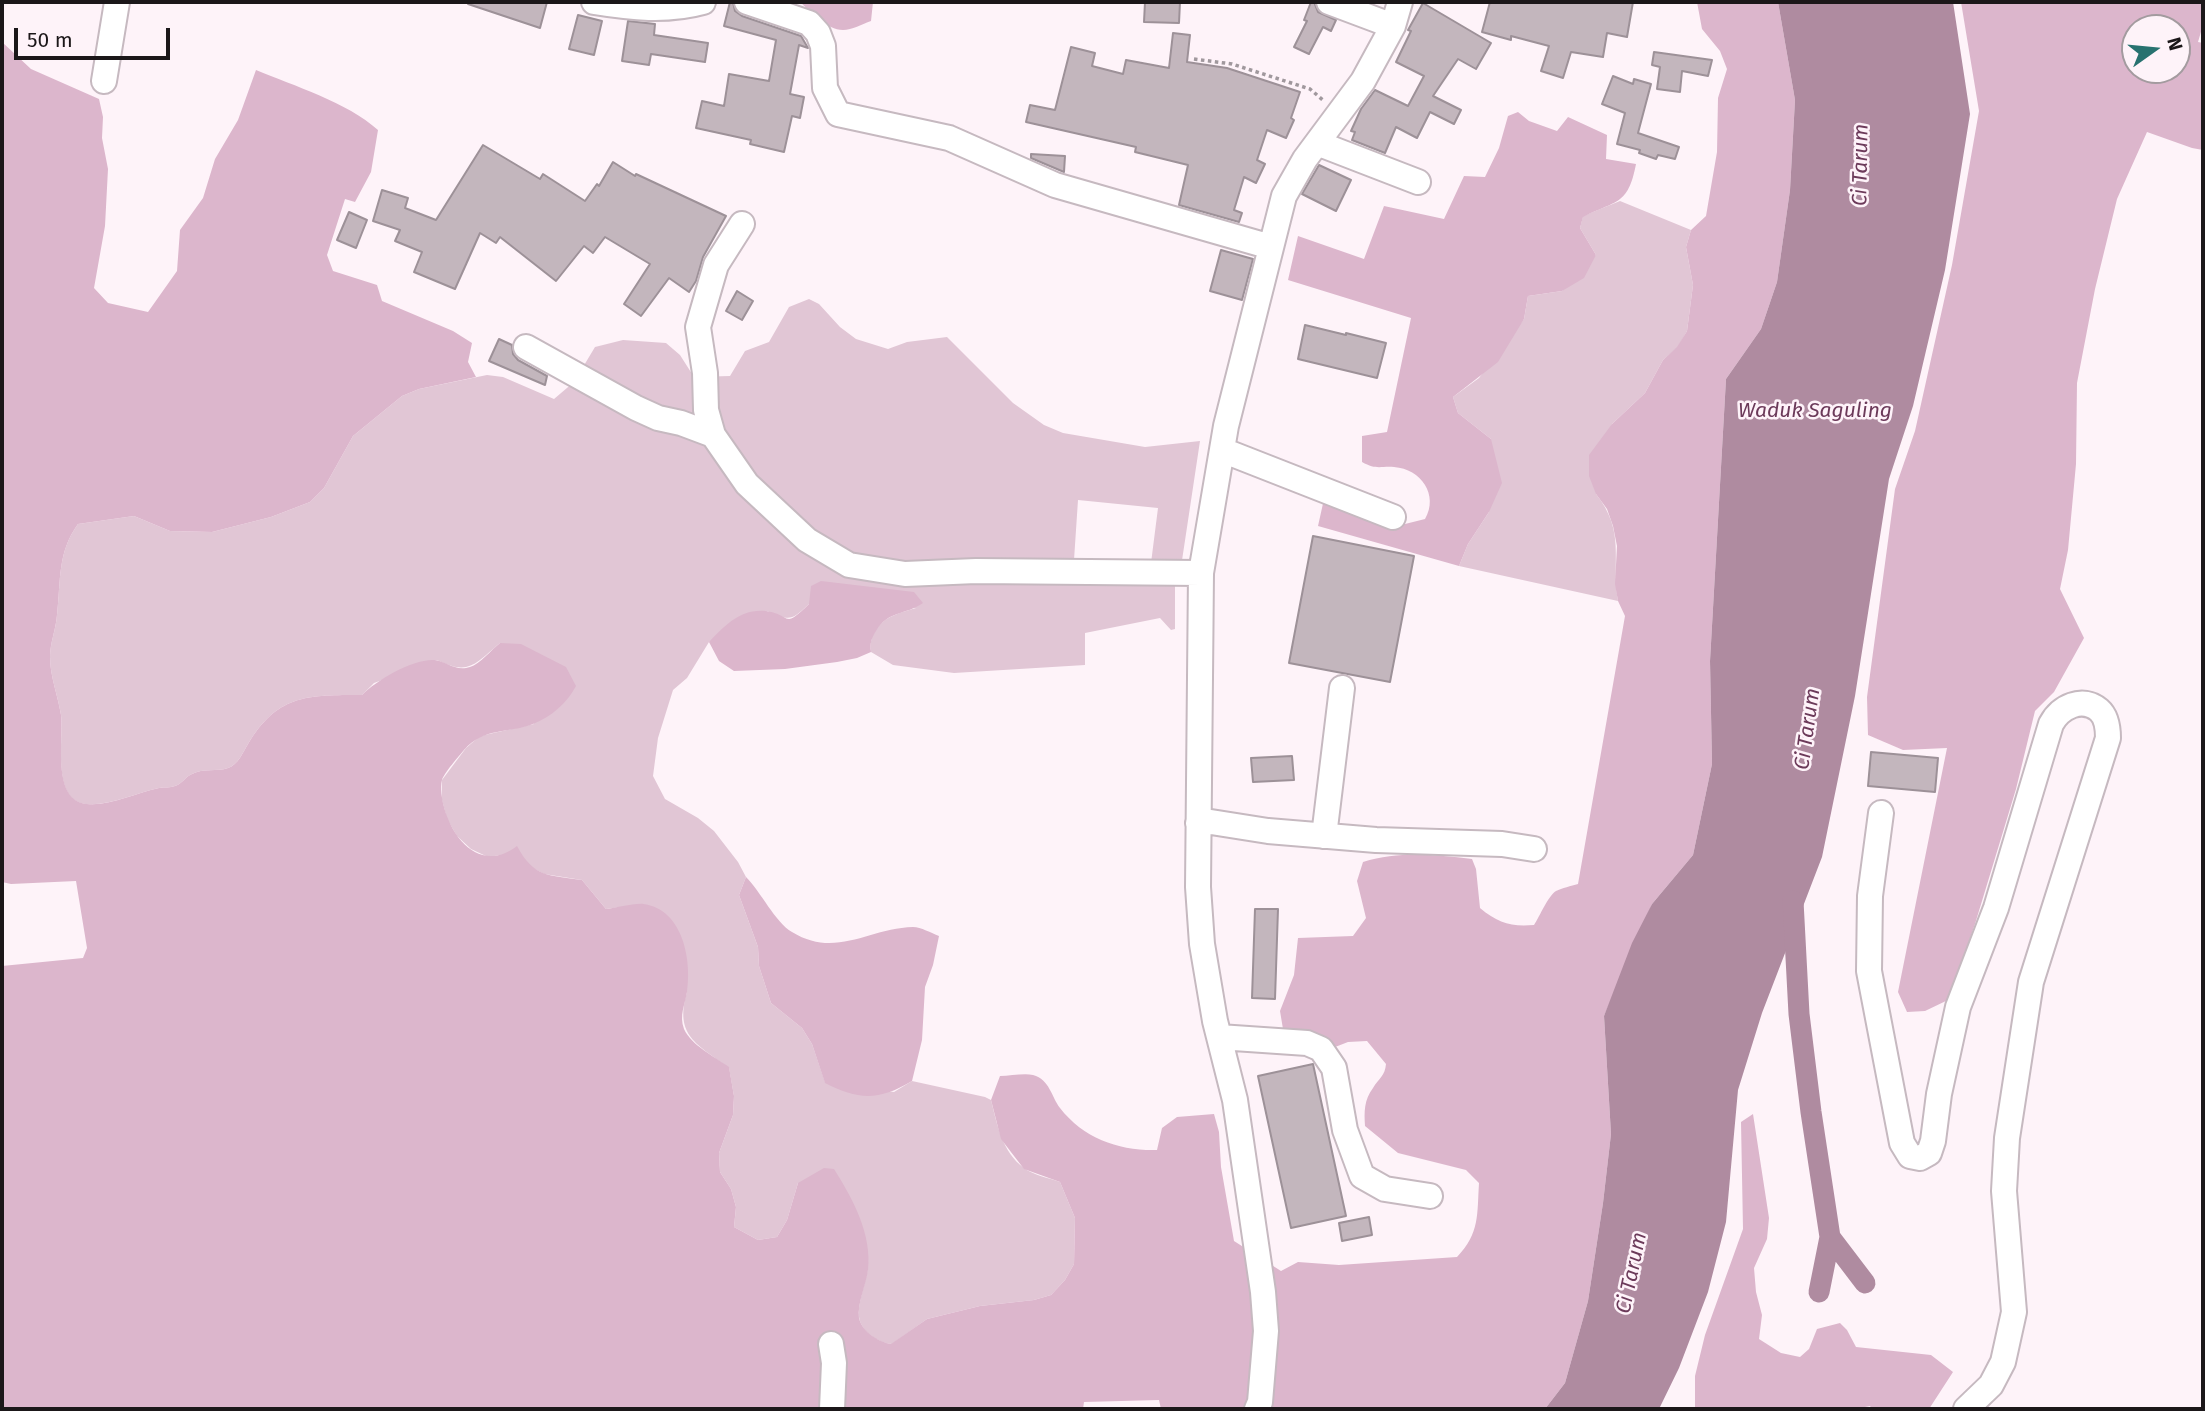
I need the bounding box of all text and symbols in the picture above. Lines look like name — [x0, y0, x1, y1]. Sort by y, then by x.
scale bar — [18, 14, 173, 58]
north arrow — [2121, 14, 2191, 84]
text: 50 m — [27, 27, 73, 53]
text: N — [2162, 35, 2188, 53]
water label: Ci Tarum — [1848, 124, 1874, 206]
water label: Waduk Saguling — [1738, 398, 1892, 424]
water label: Ci Tarum — [1790, 686, 1826, 772]
water label: Ci Tarum — [1611, 1230, 1653, 1316]

